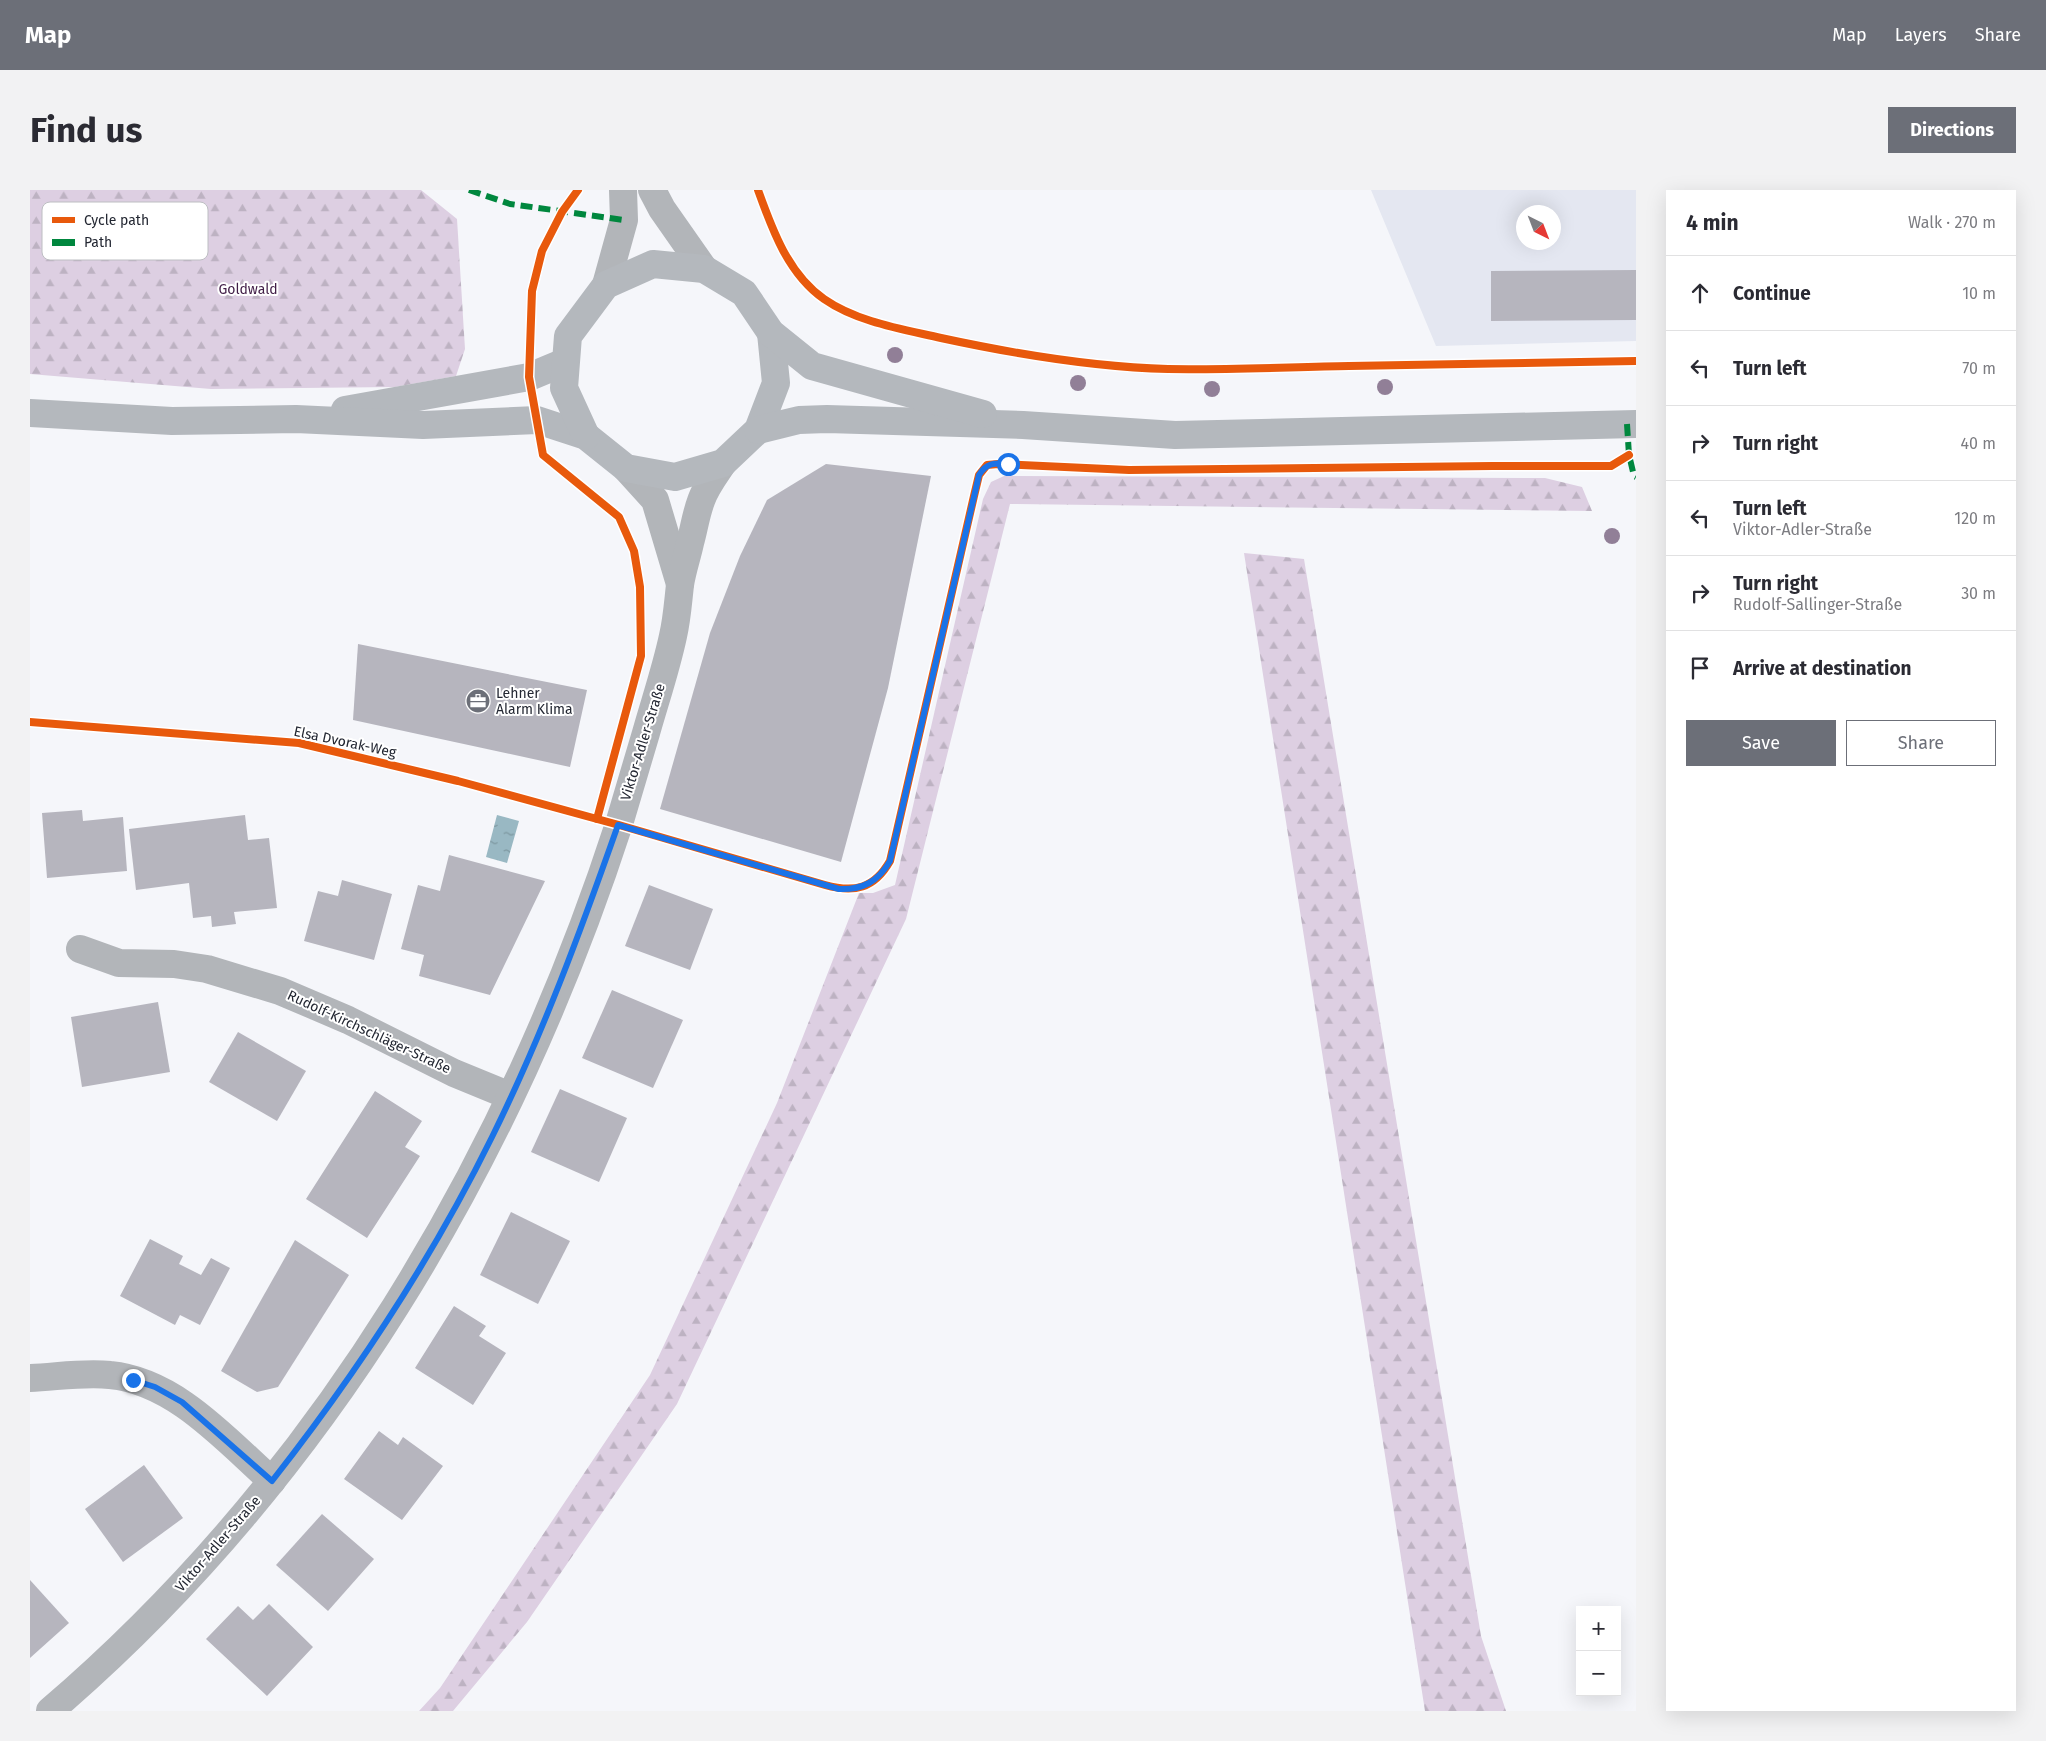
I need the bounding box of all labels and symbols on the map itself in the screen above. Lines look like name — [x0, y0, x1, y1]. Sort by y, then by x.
legend — [42, 202, 208, 260]
north arrow — [1516, 205, 1561, 250]
text: Cycle path — [84, 212, 149, 229]
text: Path — [84, 234, 112, 251]
park label: Goldwald — [218, 281, 278, 298]
route start — [997, 453, 1020, 476]
street label: Viktor-Adler-Straße — [617, 681, 669, 803]
place label: Lehner Alarm Klima — [496, 685, 573, 718]
office icon: Lehner Alarm Klima — [465, 688, 491, 714]
street label: Elsa Dvorak-Weg — [292, 723, 399, 761]
street label: Rudolf-Kirchschläger-Straße — [285, 987, 453, 1077]
route end — [122, 1369, 145, 1392]
street label: Viktor-Adler-Straße — [172, 1493, 264, 1595]

